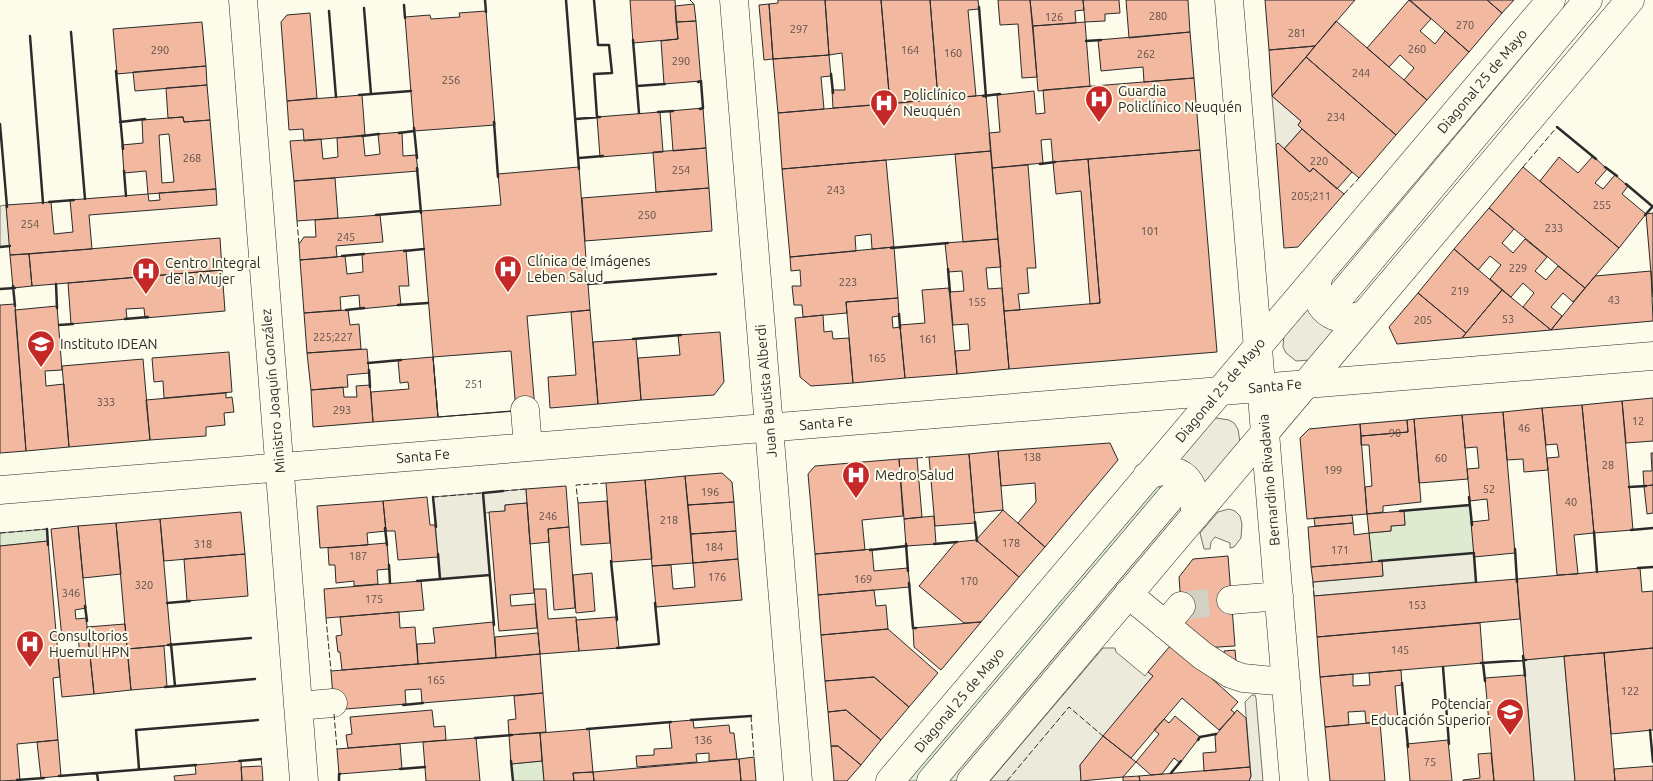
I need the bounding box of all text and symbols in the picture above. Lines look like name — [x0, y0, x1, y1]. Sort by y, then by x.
house number: 280 — [1149, 10, 1167, 22]
house number: 126 — [1045, 11, 1063, 23]
house number: 270 — [1456, 19, 1474, 31]
house number: 297 — [790, 23, 808, 35]
street label: Diagonal 25 de Mayo — [1434, 26, 1530, 136]
house number: 281 — [1288, 27, 1306, 39]
house number: 260 — [1408, 43, 1426, 55]
house number: 290 — [151, 44, 169, 56]
house number: 164 — [901, 44, 919, 56]
house number: 160 — [944, 47, 962, 59]
house number: 262 — [1137, 48, 1155, 60]
house number: 290 — [672, 55, 690, 67]
house number: 244 — [1352, 67, 1370, 79]
house number: 256 — [442, 74, 460, 86]
place label: Guardia Policlínico Neuquén — [1118, 83, 1242, 115]
hospital icon: Guardia Policlínico Neuquén — [1084, 84, 1114, 123]
place label: Policlínico Neuquén — [903, 87, 966, 119]
hospital icon: Policlínico Neuquén — [869, 88, 899, 127]
house number: 234 — [1327, 111, 1345, 123]
house number: 268 — [183, 152, 201, 164]
house number: 220 — [1310, 155, 1328, 167]
house number: 254 — [672, 164, 690, 176]
house number: 243 — [827, 184, 845, 196]
house number: 205;211 — [1291, 190, 1331, 202]
house number: 255 — [1593, 199, 1611, 211]
house number: 250 — [638, 209, 656, 221]
house number: 254 — [21, 218, 39, 230]
house number: 233 — [1545, 222, 1563, 234]
house number: 101 — [1141, 225, 1159, 237]
house number: 245 — [337, 231, 355, 243]
place label: Clínica de Imágenes Leben Salud — [527, 253, 650, 285]
hospital icon: Clínica de Imágenes Leben Salud — [493, 254, 523, 293]
place label: Centro Integral de la Mujer — [165, 255, 261, 287]
hospital icon: Centro Integral de la Mujer — [131, 256, 161, 295]
house number: 229 — [1509, 262, 1527, 274]
house number: 223 — [839, 276, 857, 288]
house number: 219 — [1451, 285, 1469, 297]
house number: 43 — [1608, 294, 1620, 306]
house number: 155 — [968, 296, 986, 308]
street label: Ministro Joaquín González — [258, 308, 288, 474]
house number: 53 — [1502, 313, 1514, 325]
house number: 205 — [1414, 314, 1432, 326]
street label: Juan Bautista Alberdi — [752, 324, 780, 458]
school or university icon: Instituto IDEAN — [26, 329, 56, 368]
house number: 225;227 — [313, 331, 353, 343]
house number: 161 — [919, 333, 937, 345]
street label: Diagonal 25 de Mayo — [1172, 335, 1268, 445]
place label: Instituto IDEAN — [60, 336, 158, 352]
house number: 165 — [868, 352, 886, 364]
street label: Santa Fe — [1248, 376, 1302, 396]
house number: 251 — [465, 378, 483, 390]
house number: 333 — [97, 396, 115, 408]
house number: 293 — [333, 404, 351, 416]
street label: Santa Fe — [799, 413, 853, 433]
street label: Bernardino Rivadavia — [1255, 413, 1283, 547]
house number: 12 — [1632, 415, 1644, 427]
house number: 46 — [1518, 422, 1530, 434]
house number: 90 — [1389, 427, 1401, 439]
street label: Santa Fe — [396, 446, 450, 466]
house number: 138 — [1023, 451, 1041, 463]
house number: 60 — [1435, 452, 1447, 464]
house number: 28 — [1602, 459, 1614, 471]
hospital icon: Medro Salud — [841, 460, 871, 499]
house number: 199 — [1324, 464, 1342, 476]
place label: Medro Salud — [875, 467, 954, 483]
house number: 52 — [1483, 483, 1495, 495]
house number: 196 — [701, 486, 719, 498]
house number: 40 — [1565, 496, 1577, 508]
house number: 246 — [539, 510, 557, 522]
house number: 218 — [660, 514, 678, 526]
house number: 178 — [1002, 537, 1020, 549]
house number: 318 — [194, 538, 212, 550]
house number: 184 — [705, 541, 723, 553]
house number: 171 — [1331, 544, 1349, 556]
house number: 187 — [349, 550, 367, 562]
house number: 176 — [708, 571, 726, 583]
house number: 169 — [854, 573, 872, 585]
house number: 170 — [960, 575, 978, 587]
house number: 320 — [135, 579, 153, 591]
house number: 346 — [62, 587, 80, 599]
house number: 175 — [365, 593, 383, 605]
house number: 153 — [1408, 599, 1426, 611]
place label: Consultorios Huemul HPN — [49, 628, 130, 660]
hospital icon: Consultorios Huemul HPN — [15, 629, 45, 668]
house number: 145 — [1391, 644, 1409, 656]
street label: Diagonal 25 de Mayo — [911, 645, 1007, 755]
house number: 165 — [427, 674, 445, 686]
house number: 122 — [1621, 685, 1639, 697]
place label: Potenciar Educación Superior — [1371, 696, 1492, 728]
school or university icon: Potenciar Educación Superior — [1495, 697, 1525, 736]
house number: 136 — [694, 734, 712, 746]
house number: 75 — [1424, 756, 1436, 768]

